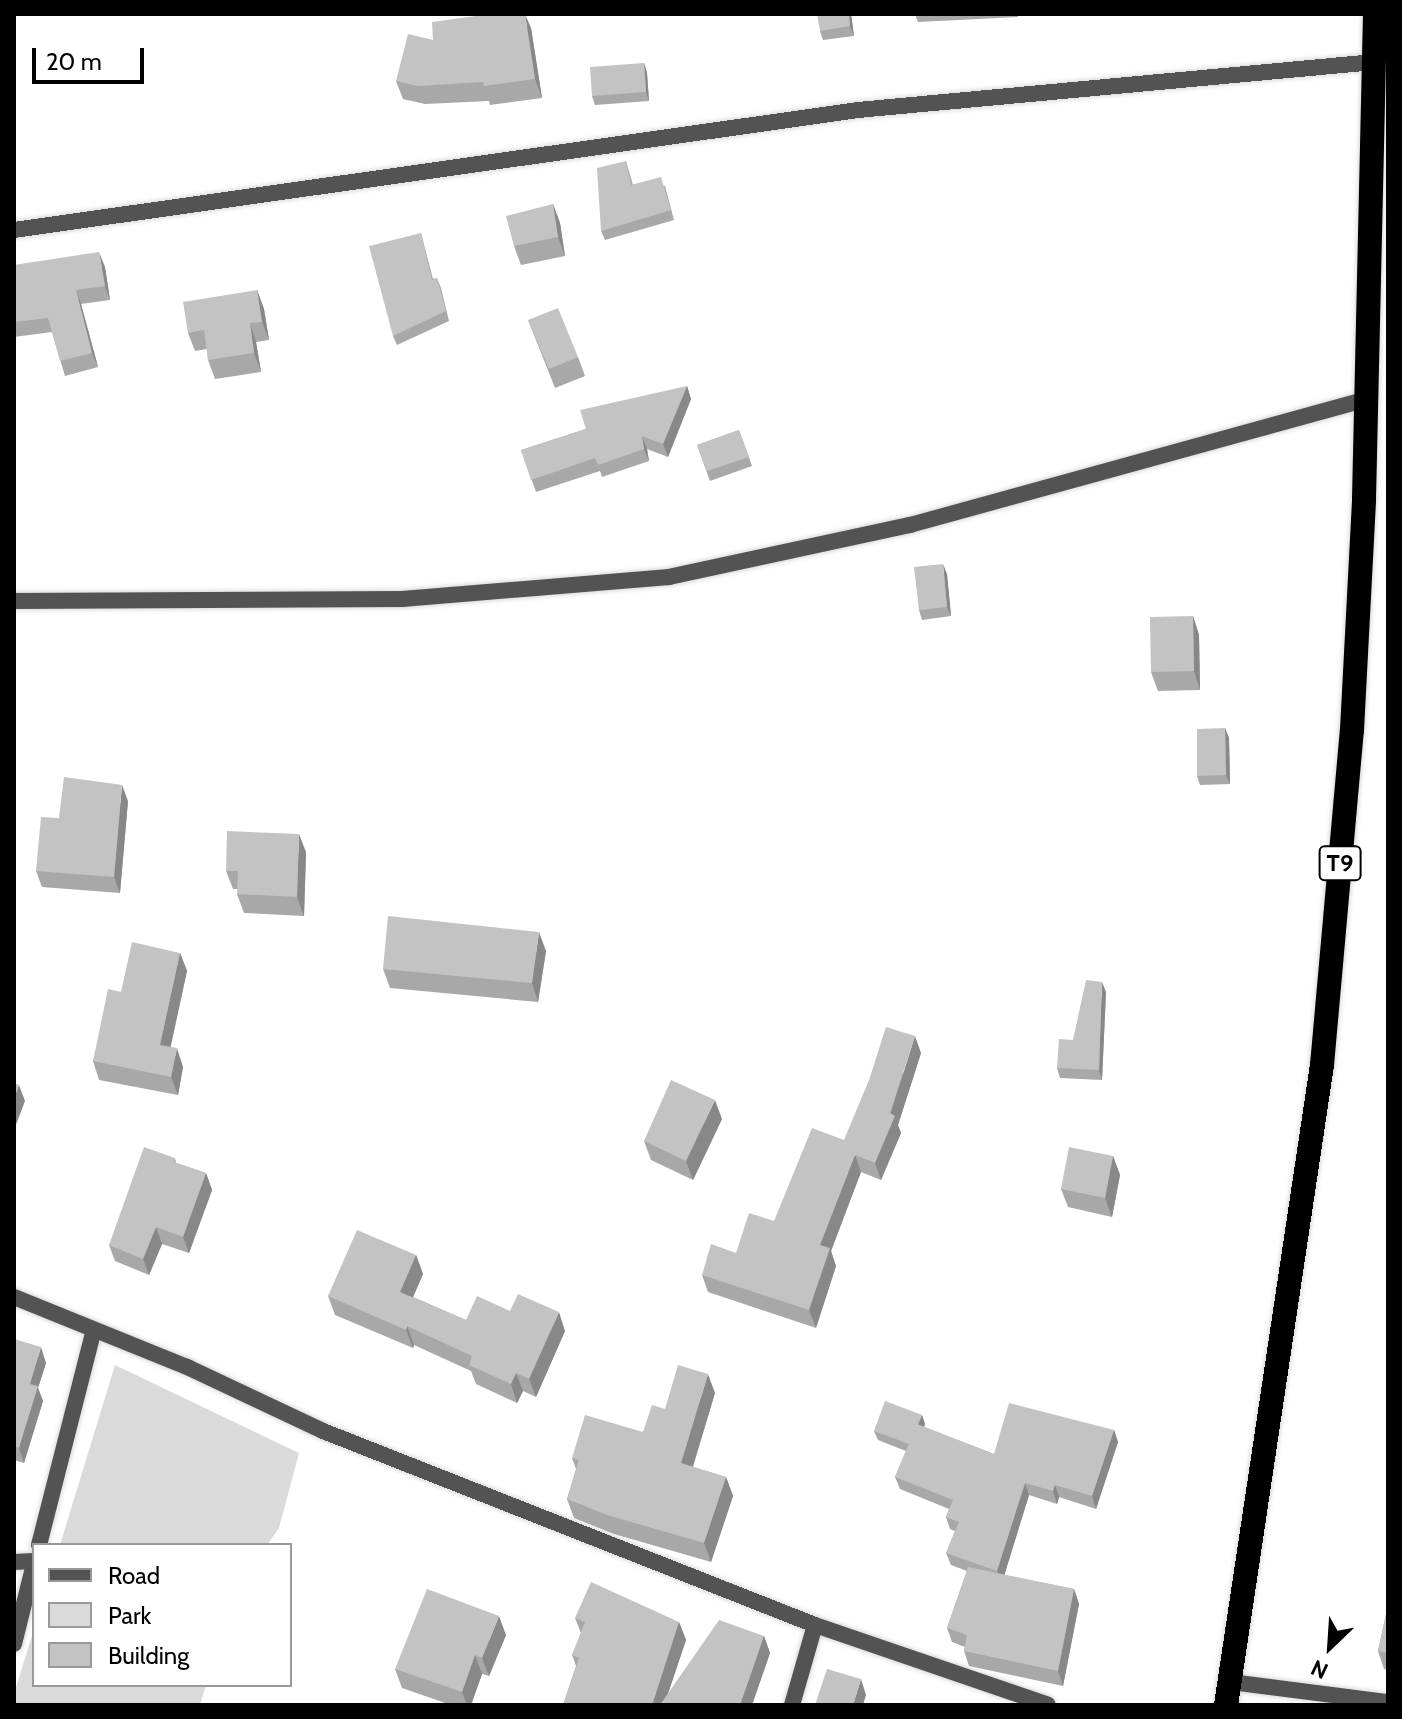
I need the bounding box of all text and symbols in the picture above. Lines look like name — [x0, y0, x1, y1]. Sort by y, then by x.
scale bar — [36, 32, 148, 82]
text: 20 m — [46, 47, 102, 76]
road number: T9 — [1318, 843, 1362, 883]
legend — [32, 1543, 292, 1687]
text: Road — [108, 1561, 160, 1590]
text: Park — [108, 1601, 151, 1630]
north arrow — [1290, 1607, 1370, 1687]
text: Building — [108, 1641, 189, 1670]
text: N — [1307, 1654, 1332, 1685]

